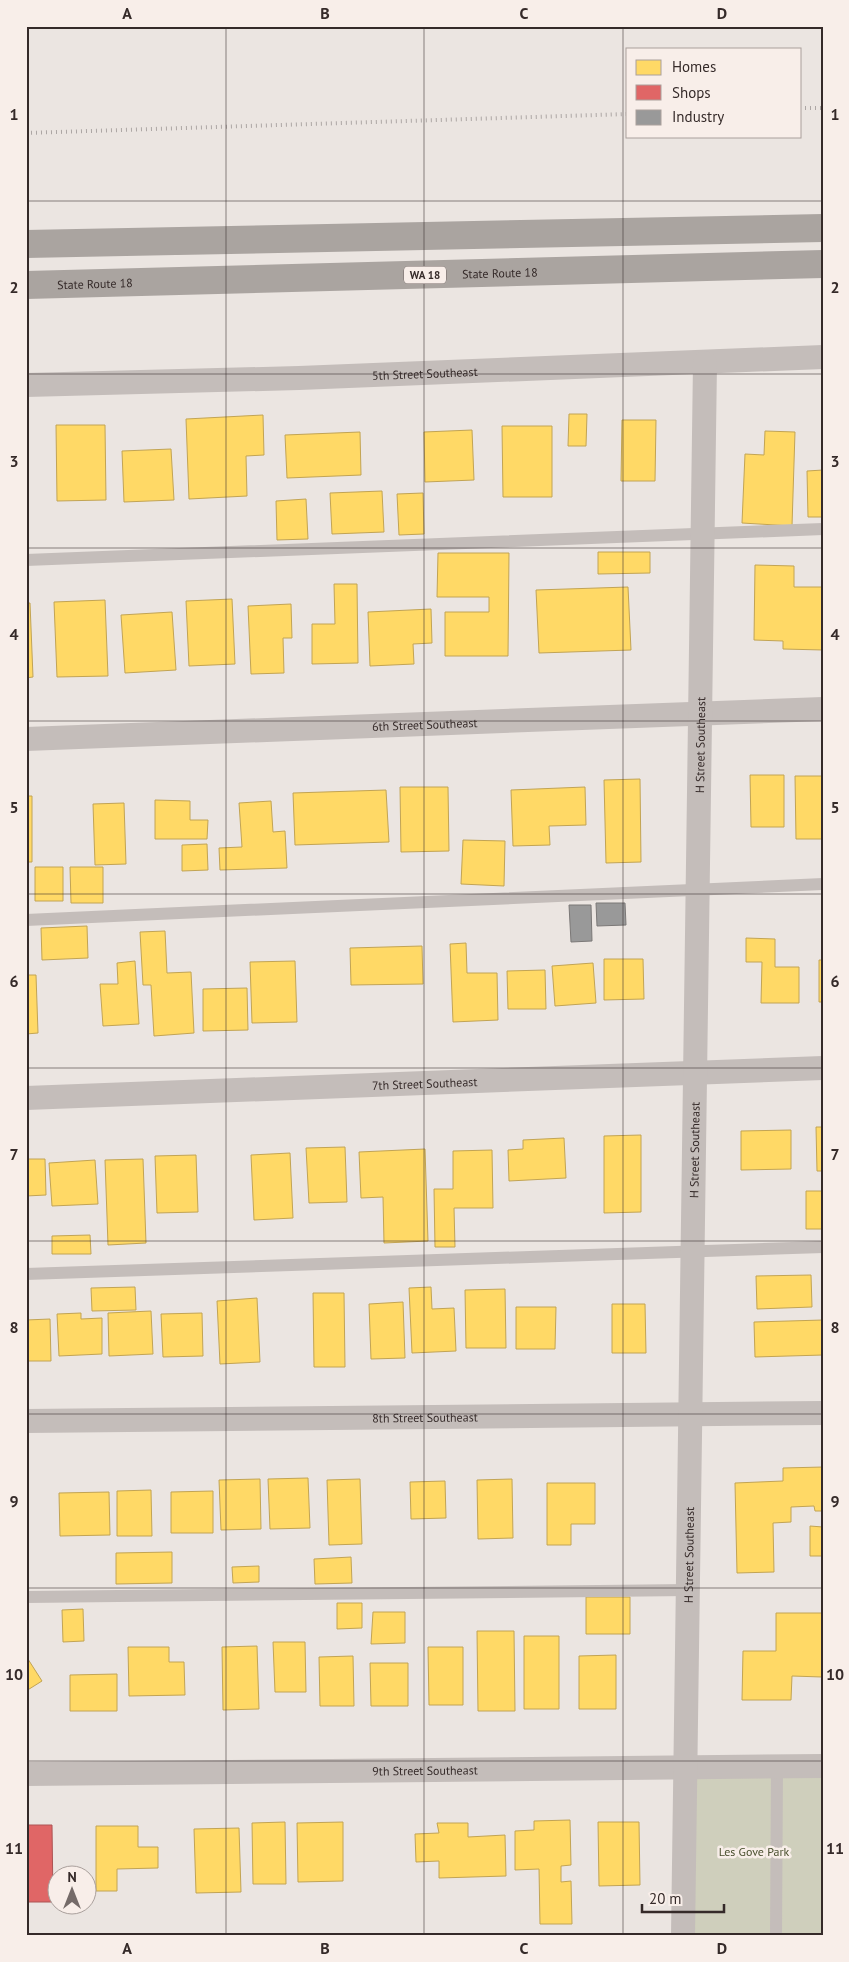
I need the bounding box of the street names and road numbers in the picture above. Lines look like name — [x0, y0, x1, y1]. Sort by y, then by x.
street label: State Route 18 — [462, 264, 538, 281]
road number: WA 18 — [404, 266, 446, 284]
street label: State Route 18 — [57, 275, 133, 292]
street label: 5th Street Southeast — [372, 363, 478, 383]
street label: H Street Southeast — [691, 697, 708, 793]
street label: 6th Street Southeast — [372, 715, 478, 733]
street label: 7th Street Southeast — [372, 1074, 478, 1092]
street label: H Street Southeast — [686, 1102, 702, 1198]
street label: 8th Street Southeast — [372, 1409, 478, 1425]
street label: H Street Southeast — [680, 1507, 697, 1603]
street label: 9th Street Southeast — [372, 1762, 478, 1778]

